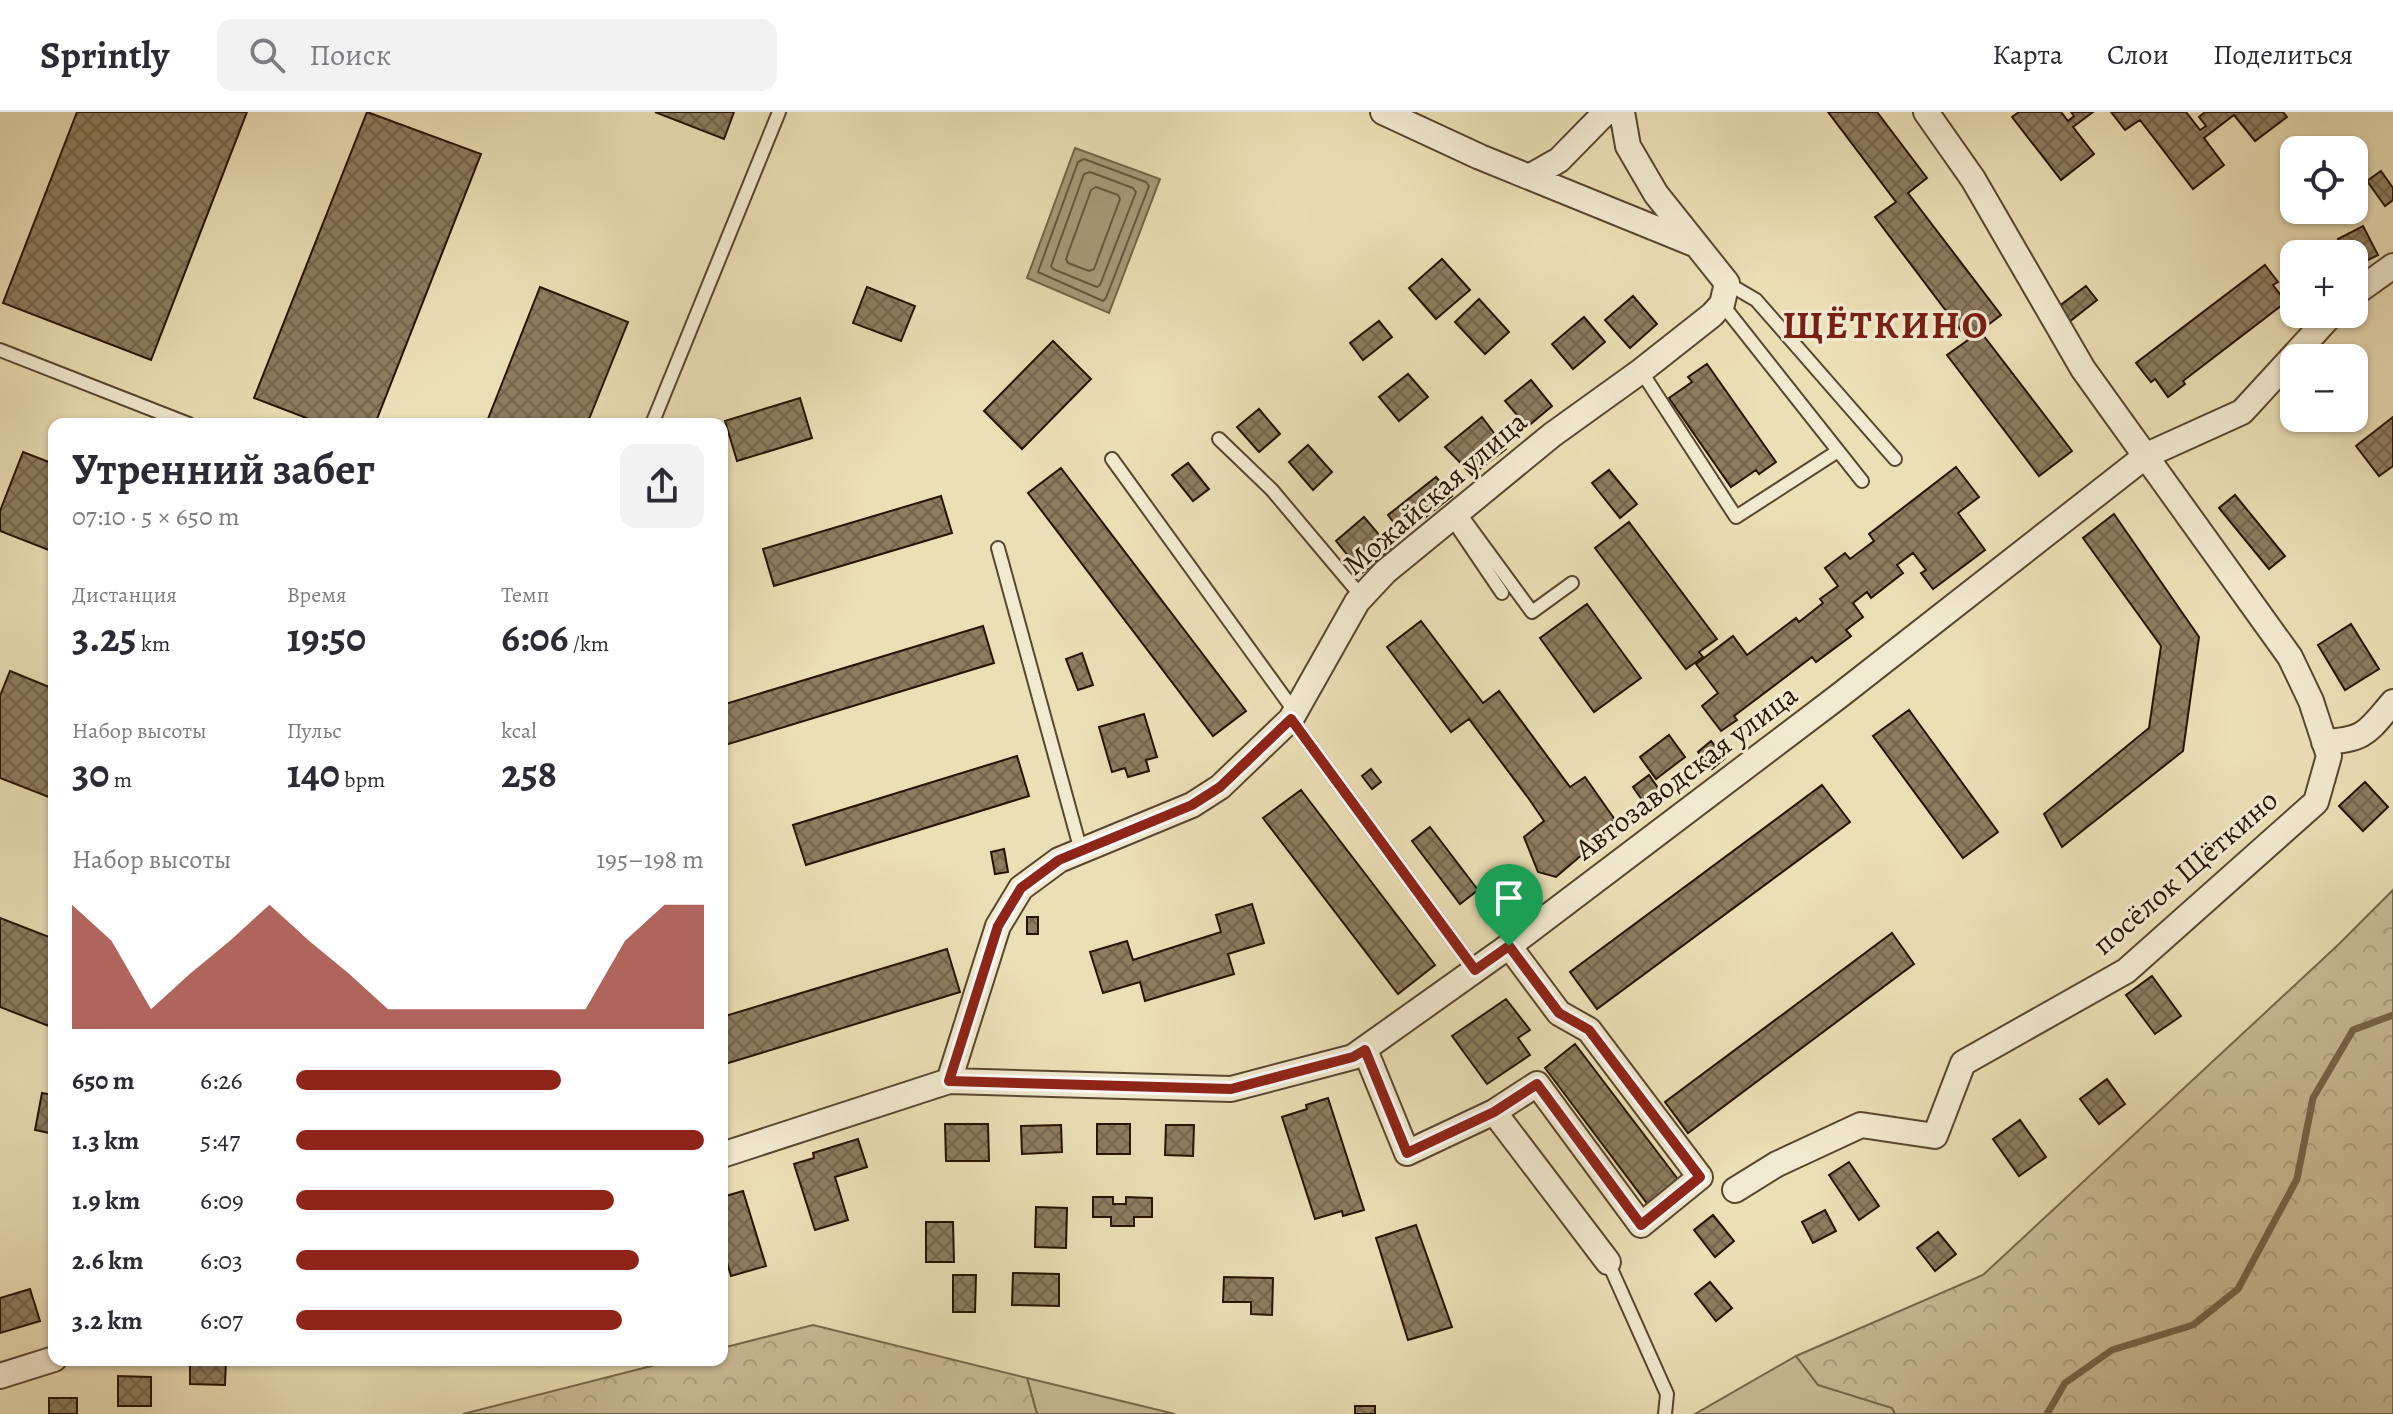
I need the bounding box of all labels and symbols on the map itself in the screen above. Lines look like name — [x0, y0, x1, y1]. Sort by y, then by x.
district label: ЩЁТКИНО — [1783, 299, 1989, 351]
street label: Можайская улица — [1334, 402, 1536, 584]
street label: Автозаводская улица — [1566, 675, 1806, 870]
street label: посёлок Щёткино — [2084, 780, 2286, 964]
pin — [1475, 864, 1543, 946]

